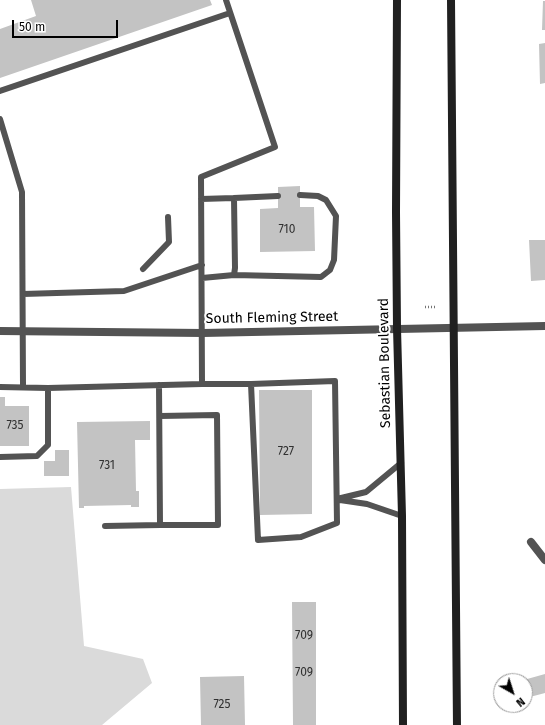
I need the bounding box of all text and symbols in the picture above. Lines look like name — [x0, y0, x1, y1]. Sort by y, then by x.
scale bar — [14, 12, 120, 38]
text: 50 m — [19, 20, 45, 34]
house number: 710 — [278, 223, 296, 237]
street label: Sebastian Boulevard — [375, 298, 395, 428]
street label: South Fleming Street — [206, 308, 338, 328]
house number: 735 — [6, 419, 24, 433]
house number: 727 — [278, 445, 294, 459]
house number: 731 — [99, 459, 115, 473]
house number: 709 — [295, 629, 313, 643]
house number: 709 — [295, 666, 313, 680]
north arrow — [493, 673, 533, 713]
text: N — [513, 695, 527, 709]
house number: 725 — [213, 698, 231, 712]

